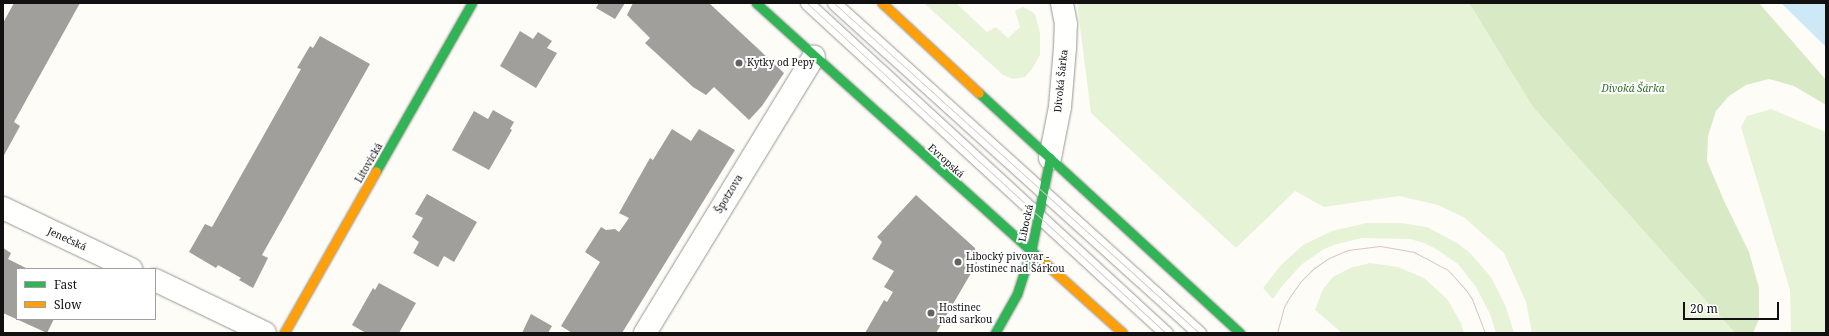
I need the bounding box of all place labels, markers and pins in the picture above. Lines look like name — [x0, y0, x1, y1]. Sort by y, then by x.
place label: Kytky od Pepy — [747, 57, 814, 69]
marker: Kytky od Pepy — [734, 58, 744, 68]
place label: Libocký pivovar - Hostinec nad Šárkou — [966, 250, 1065, 274]
marker: Libocký pivovar - Hostinec nad Šárkou — [953, 257, 963, 267]
place label: Hostinec nad sarkou — [939, 301, 992, 324]
marker: Hostinec nad sarkou — [926, 308, 936, 318]

